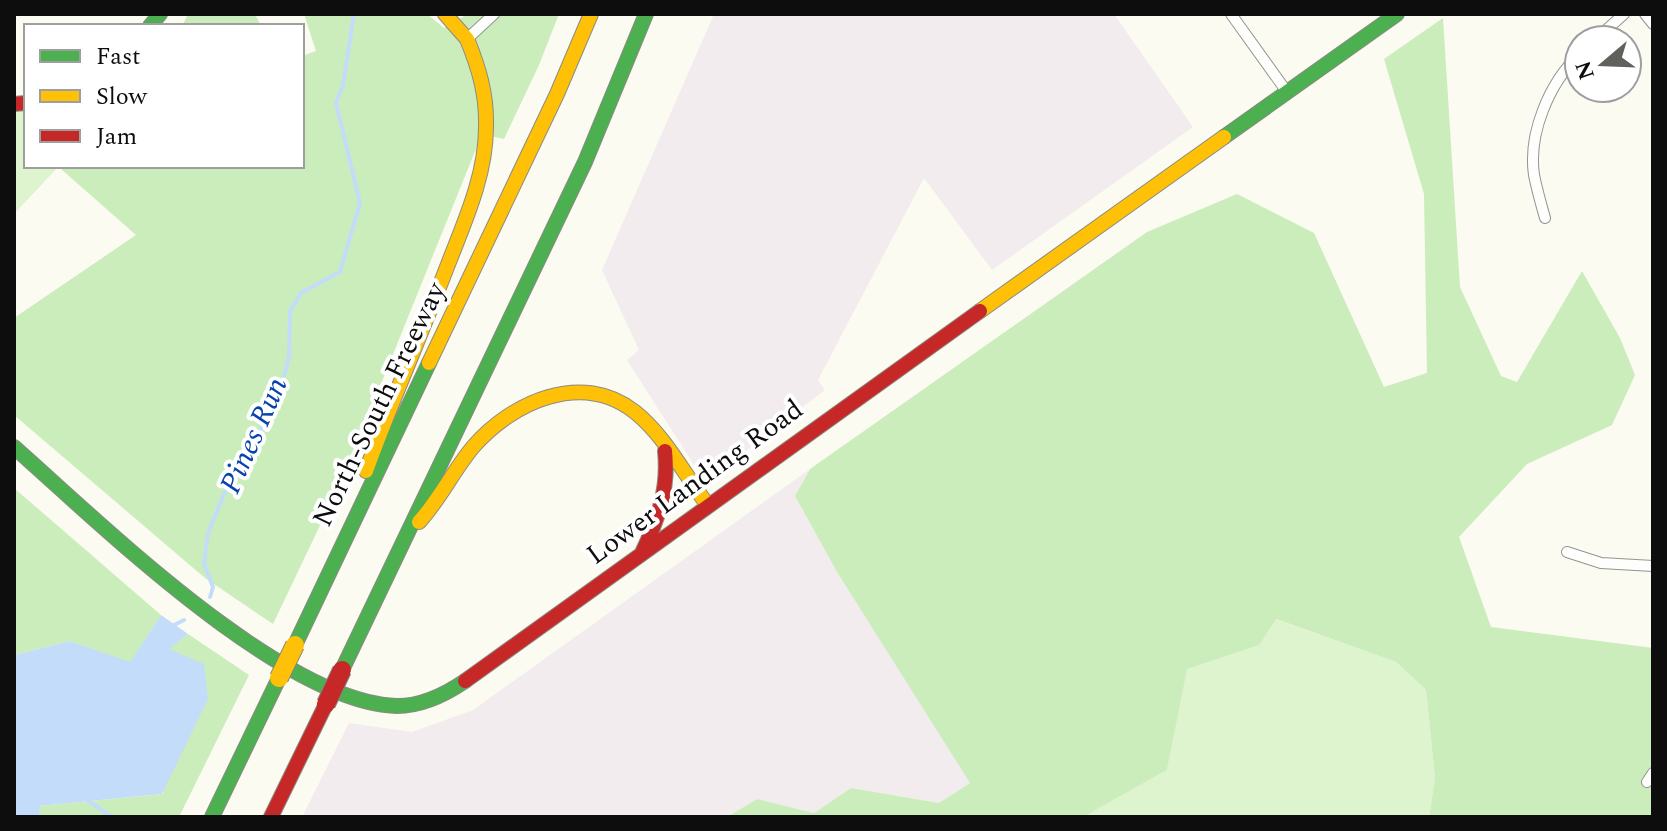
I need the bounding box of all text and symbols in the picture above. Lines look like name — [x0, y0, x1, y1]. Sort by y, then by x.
legend — [24, 24, 304, 168]
north arrow — [1563, 24, 1643, 104]
text: Fast — [96, 39, 141, 75]
text: N — [1567, 56, 1604, 84]
text: Slow — [96, 79, 148, 115]
text: Jam — [96, 119, 137, 155]
street label: North-South Freeway — [301, 274, 458, 534]
water label: Pines Run — [208, 370, 300, 501]
street label: Lower Landing Road — [577, 389, 812, 576]

